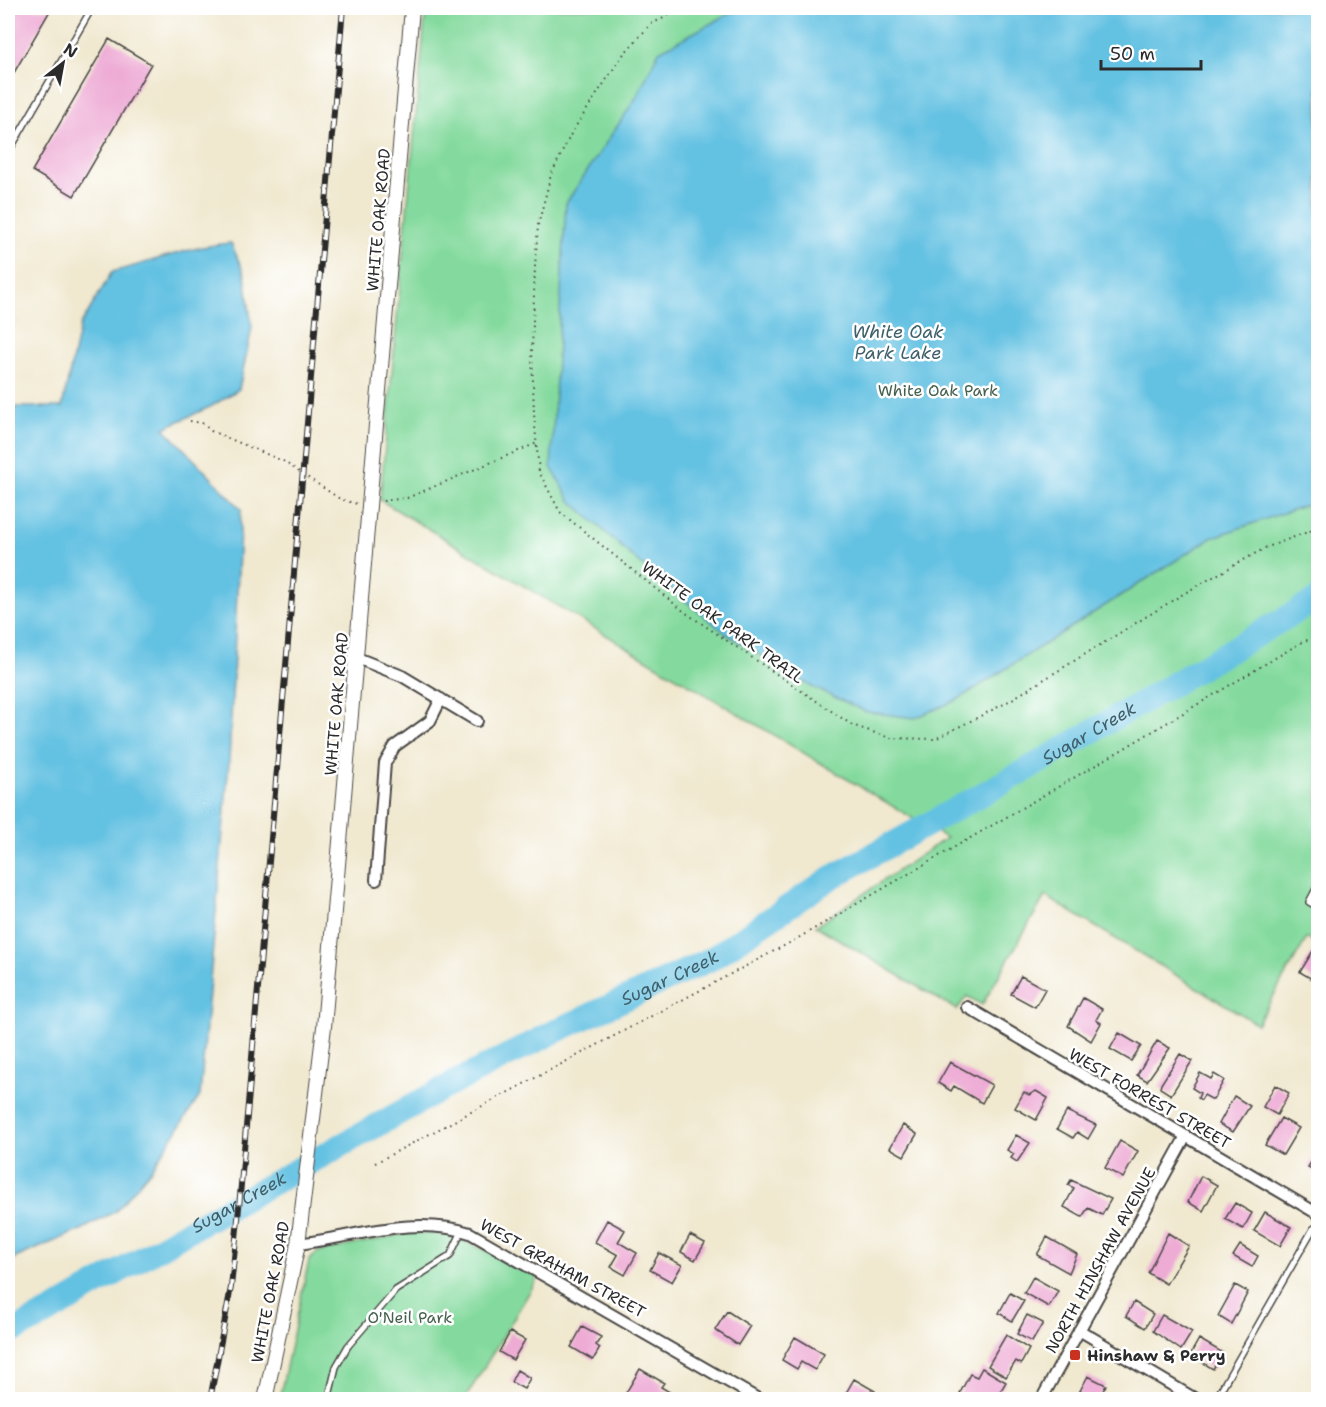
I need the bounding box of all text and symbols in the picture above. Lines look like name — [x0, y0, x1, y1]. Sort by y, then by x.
north arrow — [33, 33, 93, 93]
scale bar — [1101, 33, 1202, 71]
text: N — [60, 38, 81, 63]
text: 50 m — [1110, 42, 1155, 66]
street label: WHITE OAK ROAD — [362, 148, 395, 293]
water label: White Oak Park Lake — [852, 320, 944, 365]
park label: White Oak Park — [878, 380, 998, 401]
street label: WHITE OAK PARK TRAIL — [637, 556, 808, 688]
street label: WHITE OAK ROAD — [320, 632, 353, 777]
water label: Sugar Creek — [1037, 696, 1141, 770]
water label: Sugar Creek — [617, 944, 725, 1011]
street label: WEST FORREST STREET — [1065, 1043, 1235, 1154]
street label: NORTH HINSHAW AVENUE — [1040, 1163, 1160, 1357]
water label: Sugar Creek — [187, 1166, 292, 1239]
street label: WEST GRAHAM STREET — [476, 1214, 649, 1323]
street label: WHITE OAK ROAD — [246, 1220, 295, 1365]
park label: O'Neil Park — [368, 1307, 452, 1328]
place label: Hinshaw & Perry — [1087, 1345, 1225, 1366]
marker: Hinshaw & Perry — [1068, 1348, 1082, 1362]

